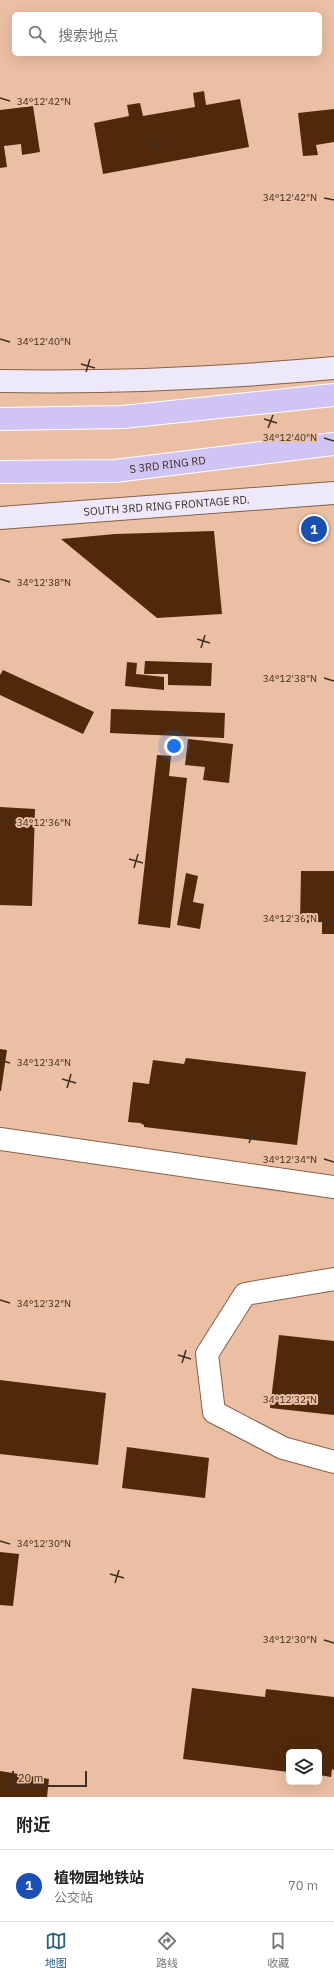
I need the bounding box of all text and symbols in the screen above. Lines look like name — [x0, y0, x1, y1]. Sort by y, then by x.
search box — [12, 12, 322, 56]
icon: search — [26, 23, 48, 45]
text: 搜索地点 — [58, 26, 118, 45]
text: 34°12'42"N — [17, 95, 71, 108]
text: 34°12'42"N — [263, 191, 317, 204]
text: 34°12'40"N — [17, 335, 71, 348]
text: 34°12'40"N — [263, 431, 317, 444]
street label: S 3RD RING RD — [129, 453, 206, 476]
street label: SOUTH 3RD RING FRONTAGE RD. — [83, 492, 250, 519]
pin: 1 — [301, 514, 327, 544]
text: 34°12'38"N — [17, 576, 71, 589]
text: 34°12'38"N — [263, 672, 317, 685]
your location — [164, 736, 184, 756]
text: 34°12'36"N — [17, 816, 71, 829]
text: 34°12'36"N — [263, 912, 317, 925]
text: 34°12'34"N — [17, 1056, 71, 1069]
text: 34°12'34"N — [263, 1153, 317, 1166]
text: 34°12'32"N — [17, 1297, 71, 1310]
text: 34°12'32"N — [263, 1393, 317, 1406]
text: 34°12'30"N — [17, 1537, 71, 1550]
text: 34°12'30"N — [263, 1633, 317, 1646]
map controls — [286, 1749, 322, 1785]
button: layers — [286, 1749, 322, 1785]
scale bar — [12, 1769, 87, 1788]
text: 20 m — [18, 1771, 43, 1785]
text: 附近 — [16, 1814, 50, 1836]
text: 植物园地铁站 — [54, 1868, 144, 1887]
text: 1 — [25, 1877, 33, 1894]
text: 70 m — [288, 1877, 318, 1894]
text: 公交站 — [54, 1889, 93, 1906]
tab: 地图 — [45, 1930, 67, 1970]
tab: 路线 — [156, 1930, 178, 1970]
tab: 收藏 — [267, 1930, 289, 1970]

